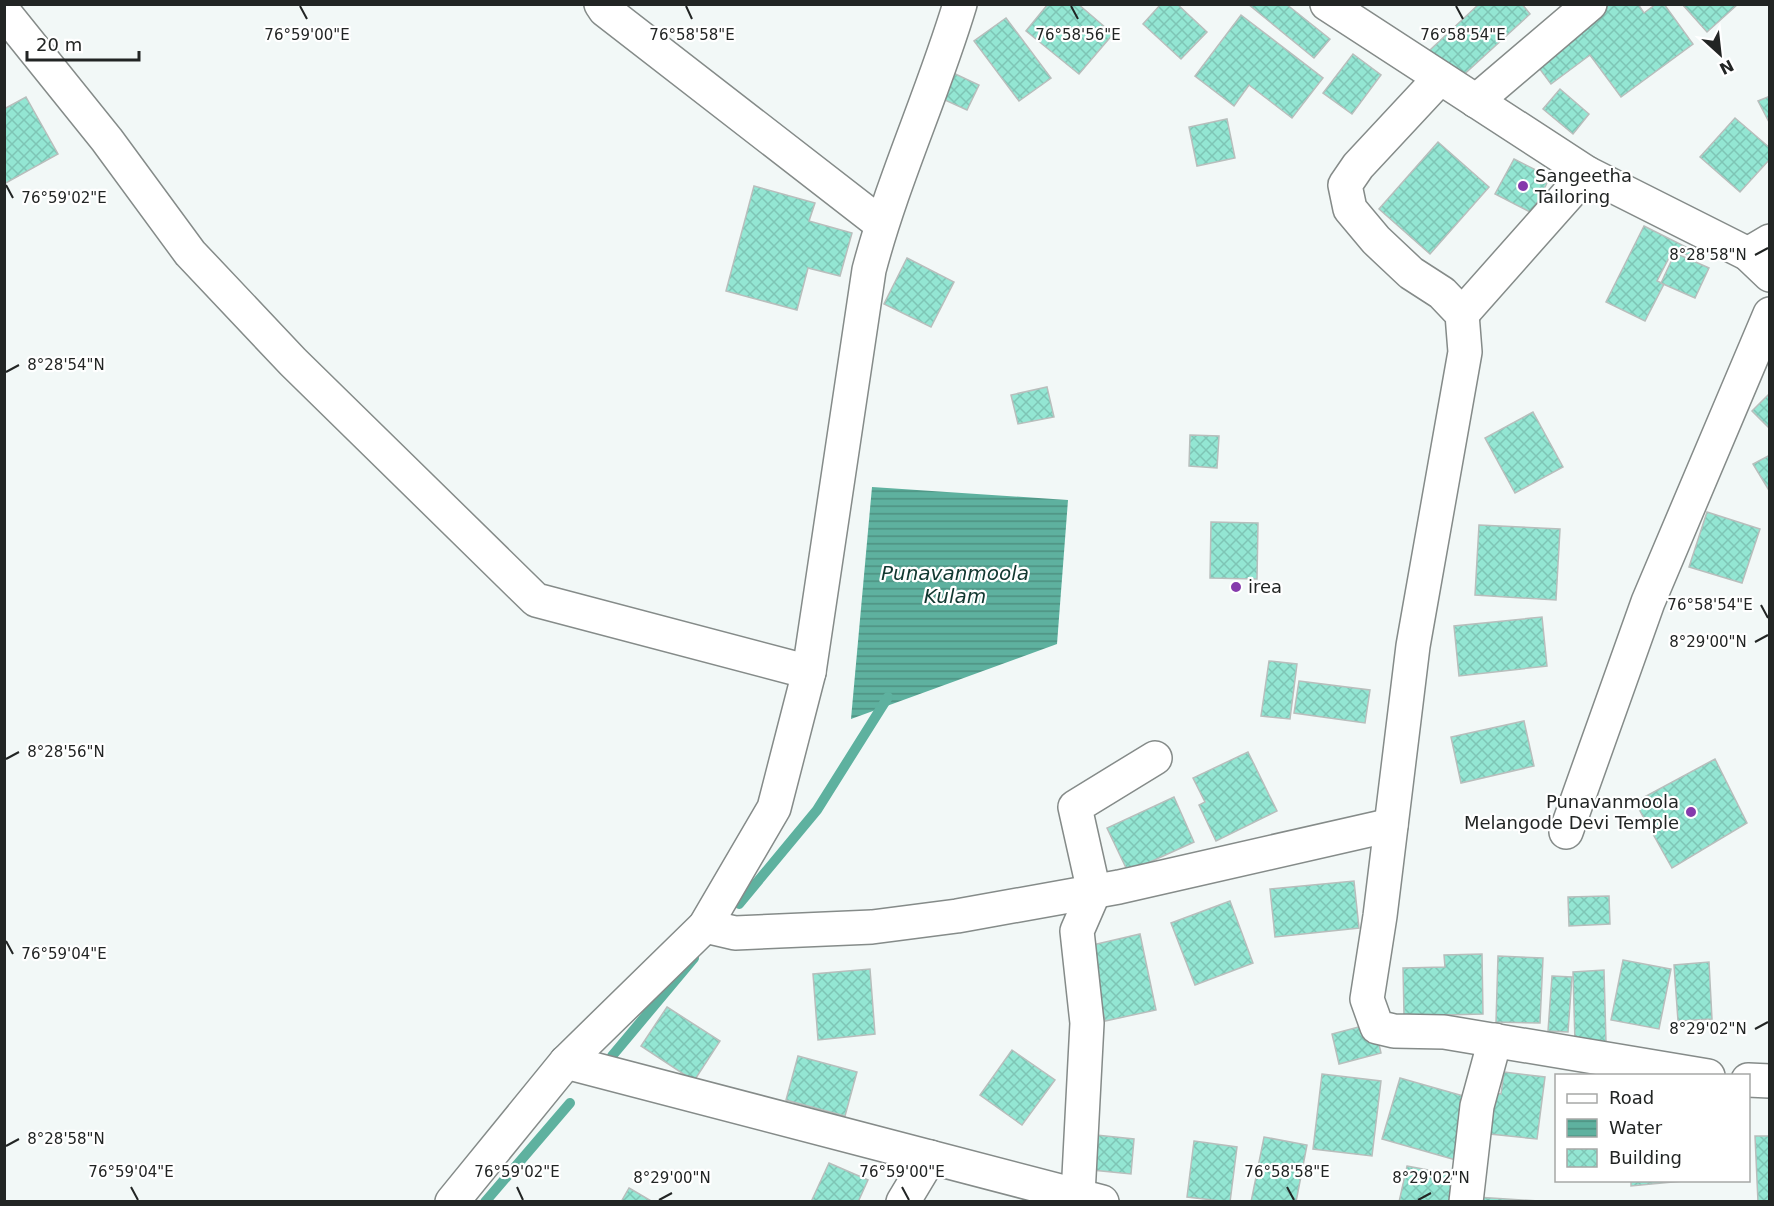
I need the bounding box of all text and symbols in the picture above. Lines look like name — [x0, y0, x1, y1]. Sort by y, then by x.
scale bar — [27, 24, 140, 62]
north arrow — [1690, 24, 1750, 84]
text: 76°59'00"E — [264, 26, 350, 44]
text: 76°58'58"E — [649, 26, 735, 44]
text: 76°58'56"E — [1035, 26, 1121, 44]
text: 76°58'54"E — [1420, 26, 1506, 44]
text: 20 m — [36, 34, 82, 55]
text: N — [1716, 55, 1737, 78]
place label: Sangeetha Tailoring — [1534, 165, 1632, 207]
marker: Sangeetha Tailoring — [1516, 179, 1530, 193]
text: 76°59'02"E — [21, 189, 107, 207]
text: 8°28'58"N — [1669, 246, 1747, 264]
text: 8°28'54"N — [27, 356, 105, 374]
water label: Punavanmoola Kulam — [881, 561, 1029, 608]
place label: irea — [1248, 576, 1282, 597]
marker: irea — [1229, 580, 1243, 594]
text: 76°58'54"E — [1667, 596, 1753, 614]
text: 8°29'00"N — [1669, 633, 1747, 651]
text: 8°28'56"N — [27, 743, 105, 761]
place label: Punavanmoola Melangode Devi Temple — [1464, 791, 1679, 833]
marker: Punavanmoola Melangode Devi Temple — [1684, 805, 1698, 819]
text: 76°59'04"E — [21, 945, 107, 963]
text: 8°29'02"N — [1669, 1020, 1747, 1038]
legend — [1555, 1074, 1750, 1182]
text: Road — [1609, 1087, 1654, 1108]
text: Water — [1609, 1117, 1663, 1138]
text: 8°28'58"N — [27, 1130, 105, 1148]
text: Building — [1609, 1147, 1682, 1168]
text: 76°59'04"E — [88, 1163, 174, 1181]
text: 76°59'02"E — [474, 1163, 560, 1181]
text: 76°59'00"E — [859, 1163, 945, 1181]
text: 76°58'58"E — [1244, 1163, 1330, 1181]
text: 8°29'00"N — [633, 1169, 711, 1187]
text: 8°29'02"N — [1392, 1169, 1470, 1187]

